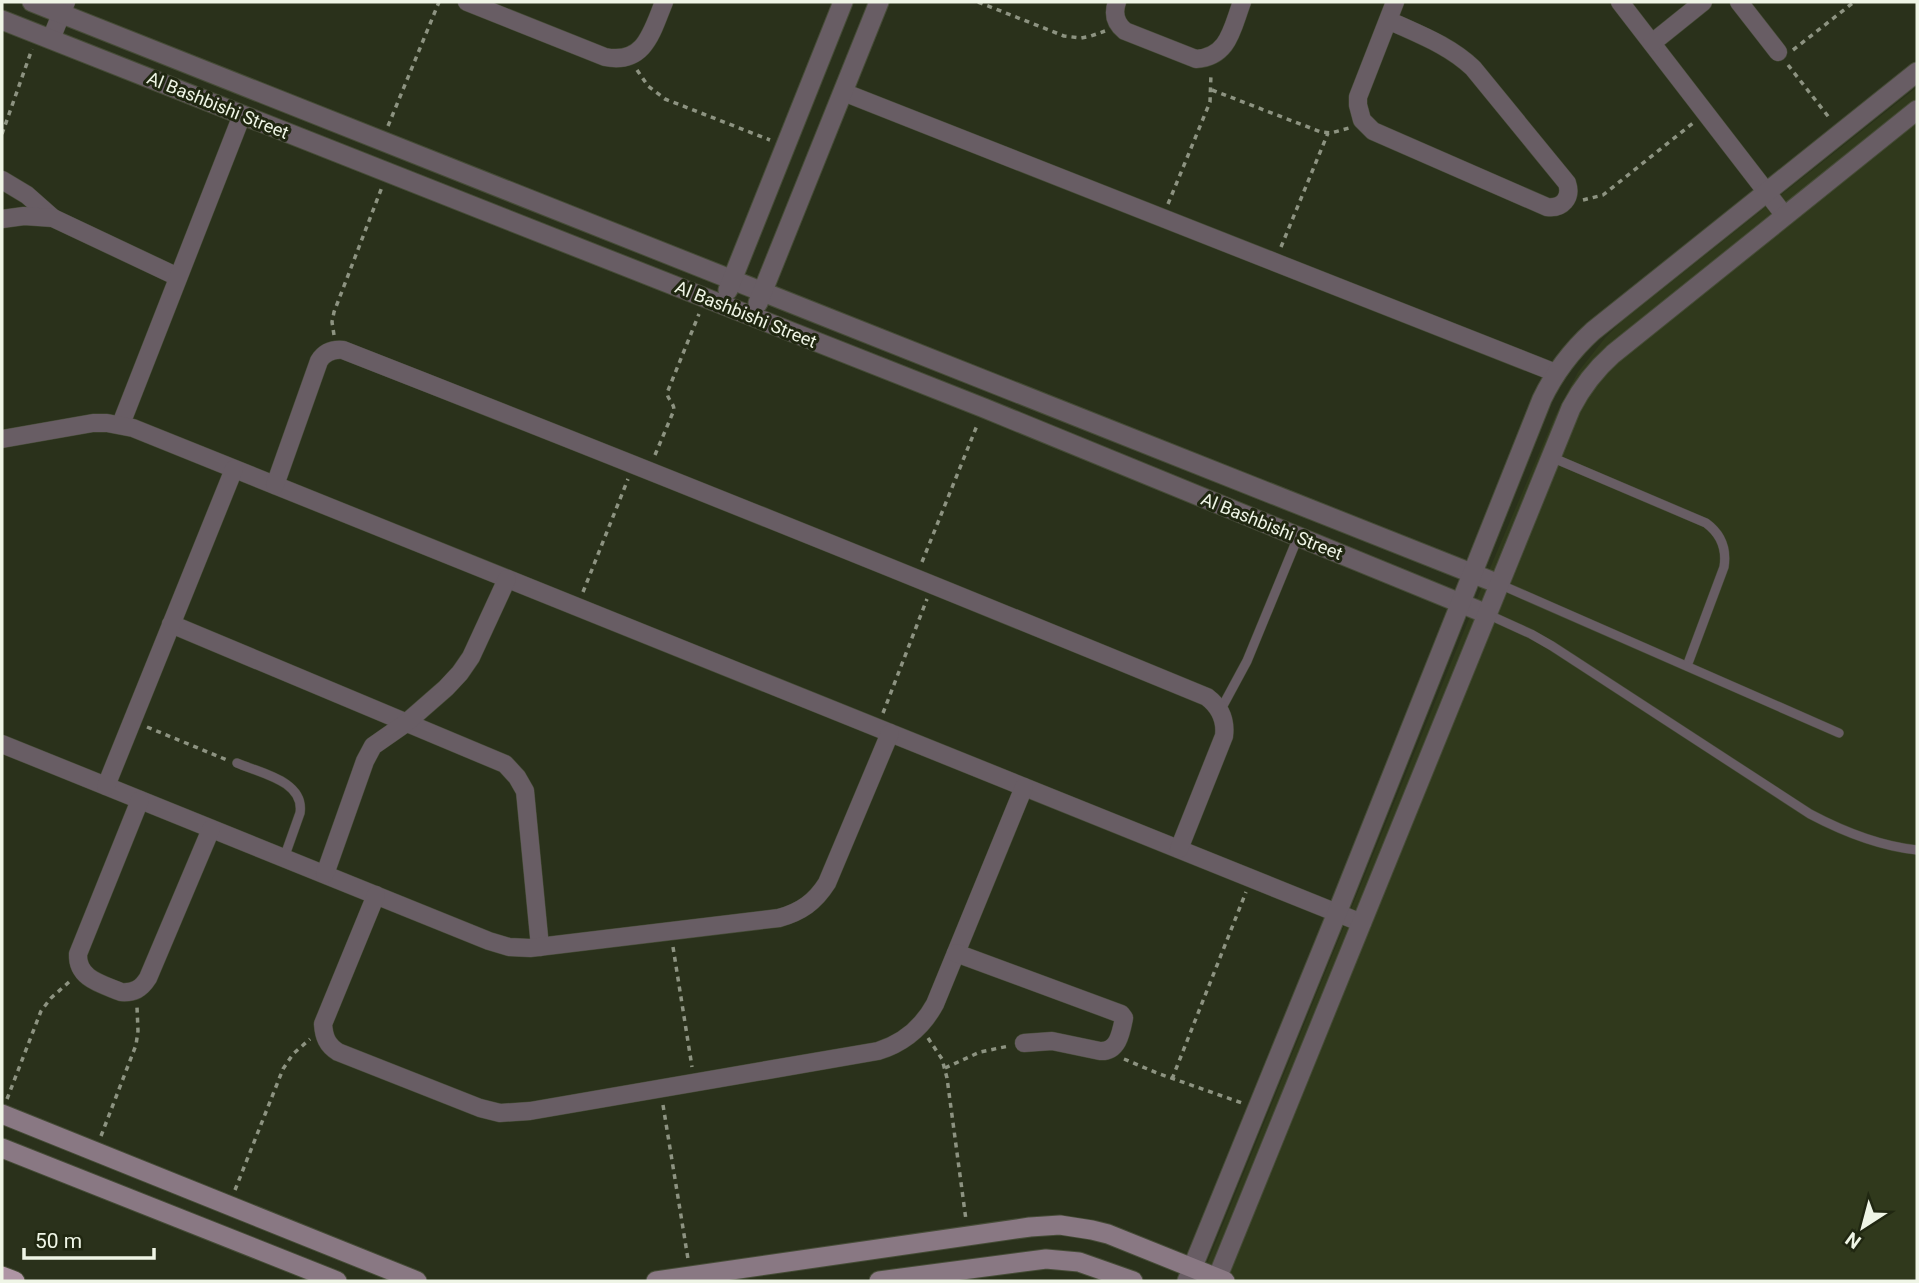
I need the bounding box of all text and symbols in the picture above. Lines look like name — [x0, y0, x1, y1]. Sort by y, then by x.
street label: Al Bashbishi Street — [144, 67, 292, 143]
street label: Al Bashbishi Street — [672, 276, 820, 352]
street label: Al Bashbishi Street — [1198, 488, 1346, 564]
north arrow — [1828, 1192, 1898, 1262]
scale bar — [24, 1216, 154, 1260]
text: N — [1841, 1227, 1865, 1254]
text: 50 m — [35, 1229, 82, 1253]

